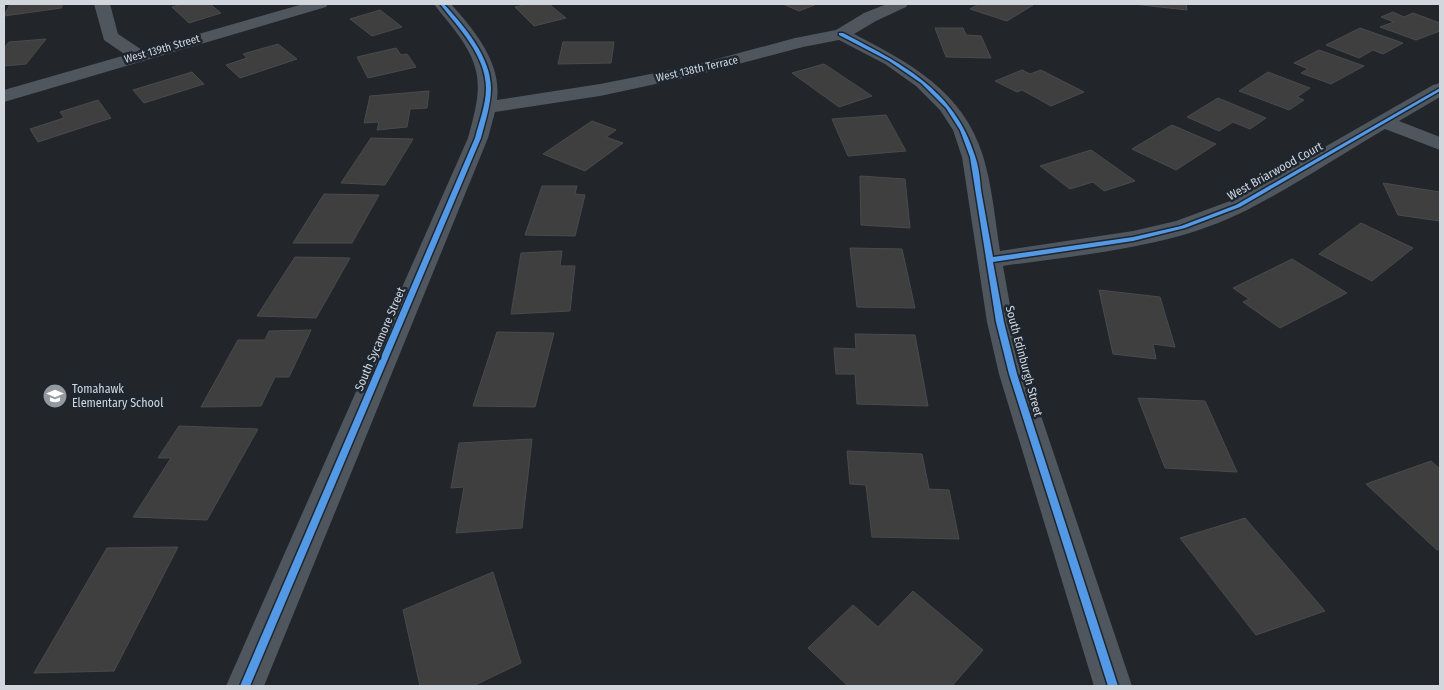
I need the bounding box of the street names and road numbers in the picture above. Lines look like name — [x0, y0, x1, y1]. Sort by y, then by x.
street label: West 139th Street — [123, 32, 202, 66]
street label: West 138th Terrace — [655, 53, 739, 85]
street label: West Briarwood Court — [1225, 139, 1325, 203]
street label: South Sycamore Street — [352, 285, 408, 393]
street label: South Edinburgh Street — [1003, 304, 1046, 418]

